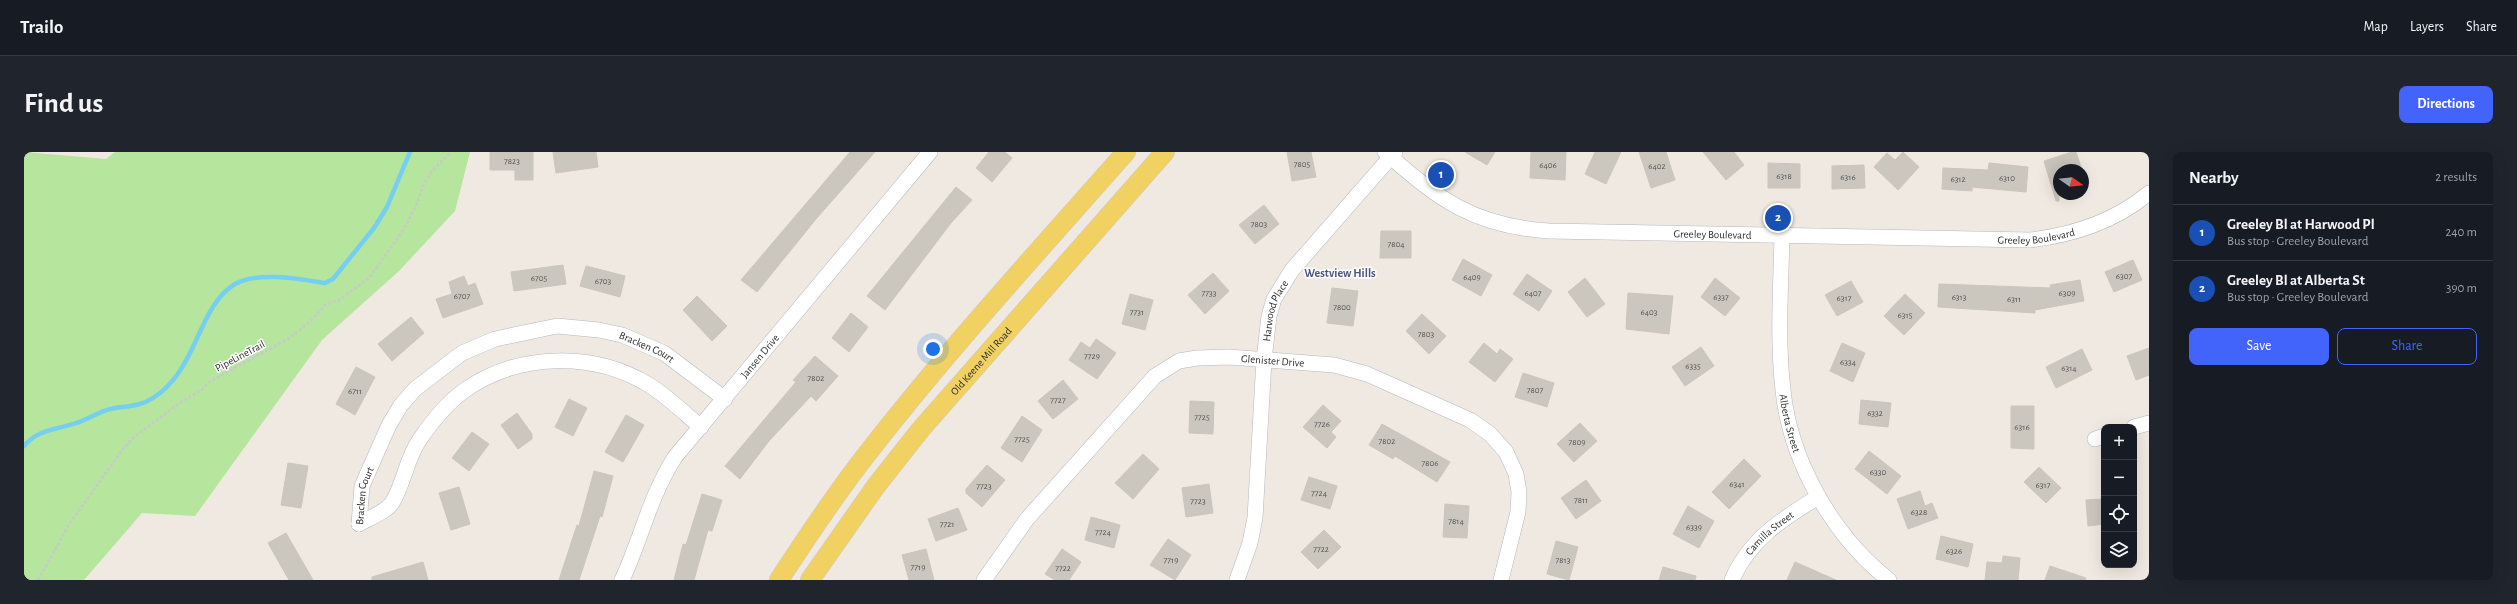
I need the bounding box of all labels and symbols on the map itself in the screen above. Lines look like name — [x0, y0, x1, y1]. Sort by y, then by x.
house number: 7823 — [504, 157, 520, 166]
house number: 7805 — [1294, 160, 1310, 169]
pin: 1 — [1428, 160, 1454, 190]
house number: 6406 — [1539, 161, 1557, 170]
house number: 6402 — [1648, 162, 1666, 171]
north arrow — [2053, 164, 2089, 200]
house number: 6318 — [1776, 172, 1792, 181]
house number: 6316 — [1840, 173, 1856, 182]
house number: 6310 — [1999, 174, 2015, 183]
house number: 6312 — [1950, 175, 1966, 184]
pin: 2 — [1765, 203, 1791, 233]
house number: 7803 — [1251, 220, 1268, 229]
street label: Greeley Boulevard — [1997, 226, 2076, 246]
street label: Greeley Boulevard — [1674, 228, 1752, 240]
house number: 7804 — [1387, 240, 1405, 249]
district label: Westview Hills — [1304, 267, 1376, 279]
house number: 6307 — [2116, 272, 2132, 281]
house number: 6409 — [1463, 273, 1481, 282]
house number: 6705 — [531, 274, 547, 283]
house number: 6703 — [595, 277, 612, 286]
street label: Harwood Place — [1261, 278, 1290, 342]
house number: 7733 — [1202, 289, 1217, 298]
house number: 6407 — [1524, 289, 1542, 298]
house number: 6309 — [2059, 289, 2075, 298]
house number: 6707 — [454, 292, 470, 301]
house number: 6337 — [1713, 293, 1729, 302]
house number: 6313 — [1952, 293, 1967, 302]
house number: 6317 — [1837, 294, 1852, 303]
house number: 6311 — [2007, 295, 2021, 304]
house number: 7800 — [1333, 303, 1351, 312]
house number: 7731 — [1130, 308, 1144, 317]
house number: 6403 — [1640, 308, 1658, 317]
house number: 6315 — [1898, 311, 1913, 320]
street label: Old Keene Mill Road — [948, 325, 1014, 397]
street label: Bracken Court — [618, 329, 677, 365]
house number: 7803 — [1418, 330, 1435, 339]
street label: Jansen Drive — [738, 332, 781, 380]
street label: PipeLineTrail — [213, 338, 267, 374]
your location — [923, 339, 943, 359]
house number: 7729 — [1084, 352, 1100, 361]
street label: Glenister Drive — [1241, 352, 1305, 368]
house number: 6334 — [1840, 358, 1857, 367]
house number: 6335 — [1685, 362, 1701, 371]
house number: 6314 — [2061, 364, 2077, 373]
house number: 7802 — [808, 374, 824, 383]
house number: 7807 — [1527, 386, 1544, 395]
house number: 6711 — [348, 387, 362, 396]
street label: Alberta Street — [1778, 393, 1803, 454]
house number: 7727 — [1050, 396, 1066, 405]
house number: 6332 — [1867, 409, 1883, 418]
house number: 7725 — [1194, 413, 1210, 422]
house number: 7726 — [1314, 420, 1330, 429]
house number: 6316 — [2014, 423, 2030, 432]
house number: 7725 — [1014, 435, 1030, 444]
house number: 7802 — [1379, 437, 1395, 446]
house number: 7809 — [1568, 438, 1586, 447]
house number: 7806 — [1421, 459, 1439, 468]
street label: Bracken Court — [353, 464, 376, 525]
house number: 6330 — [1870, 468, 1886, 477]
house number: 6341 — [1729, 480, 1745, 489]
house number: 6317 — [2036, 481, 2051, 490]
house number: 7723 — [976, 482, 992, 491]
house number: 7724 — [1311, 489, 1328, 498]
house number: 7811 — [1574, 496, 1588, 505]
house number: 7723 — [1190, 497, 1206, 506]
street label: Camilla Street — [1743, 508, 1796, 557]
house number: 6328 — [1911, 508, 1927, 517]
house number: 7814 — [1448, 517, 1464, 526]
house number: 7721 — [940, 520, 954, 529]
house number: 6339 — [1686, 523, 1702, 532]
house number: 7724 — [1095, 528, 1112, 537]
house number: 7722 — [1313, 545, 1329, 554]
house number: 6326 — [1946, 547, 1962, 556]
house number: 7719 — [1164, 556, 1178, 565]
house number: 7813 — [1556, 556, 1571, 565]
house number: 7719 — [911, 563, 925, 572]
house number: 7722 — [1055, 564, 1071, 573]

